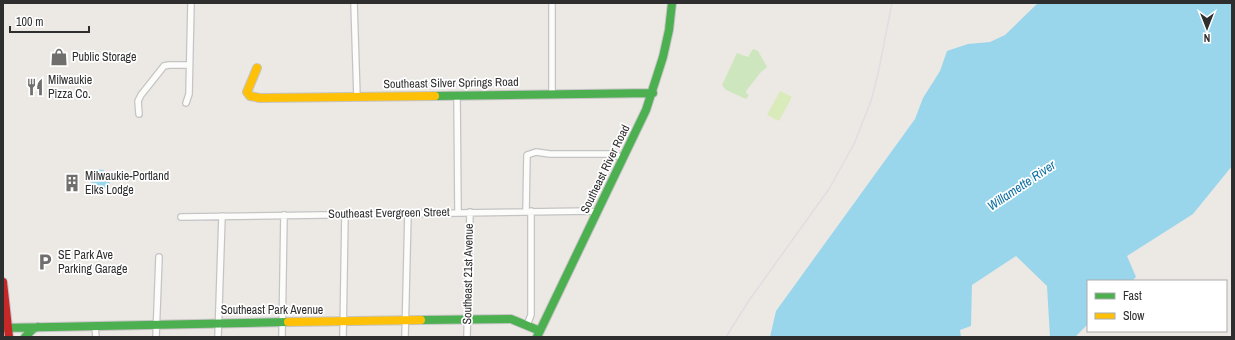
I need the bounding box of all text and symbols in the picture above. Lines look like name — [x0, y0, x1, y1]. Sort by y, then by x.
scale bar — [10, 8, 89, 34]
north arrow — [1187, 8, 1227, 48]
text: 100 m — [16, 14, 43, 30]
text: N — [1204, 31, 1210, 45]
shop icon: Public Storage — [49, 47, 69, 67]
place label: Public Storage — [72, 49, 137, 65]
place label: Milwaukie Pizza Co. — [48, 72, 92, 102]
street label: Southeast Silver Springs Road — [383, 74, 519, 92]
restaurant icon: Milwaukie Pizza Co. — [25, 77, 45, 97]
street label: Southeast River Road — [577, 122, 633, 216]
water label: Willamette River — [984, 156, 1059, 214]
place label: Milwaukie-Portland Elks Lodge — [85, 168, 169, 198]
building icon: Milwaukie-Portland Elks Lodge — [62, 173, 82, 193]
street label: Southeast Evergreen Street — [328, 204, 450, 222]
street label: Southeast 21st Avenue — [459, 223, 477, 325]
place label: SE Park Ave Parking Garage — [58, 247, 127, 277]
parking icon: SE Park Ave Parking Garage — [35, 252, 55, 272]
legend — [1087, 280, 1227, 332]
text: Fast — [1123, 288, 1142, 304]
street label: Southeast Park Avenue — [221, 302, 323, 318]
text: Slow — [1123, 308, 1145, 324]

